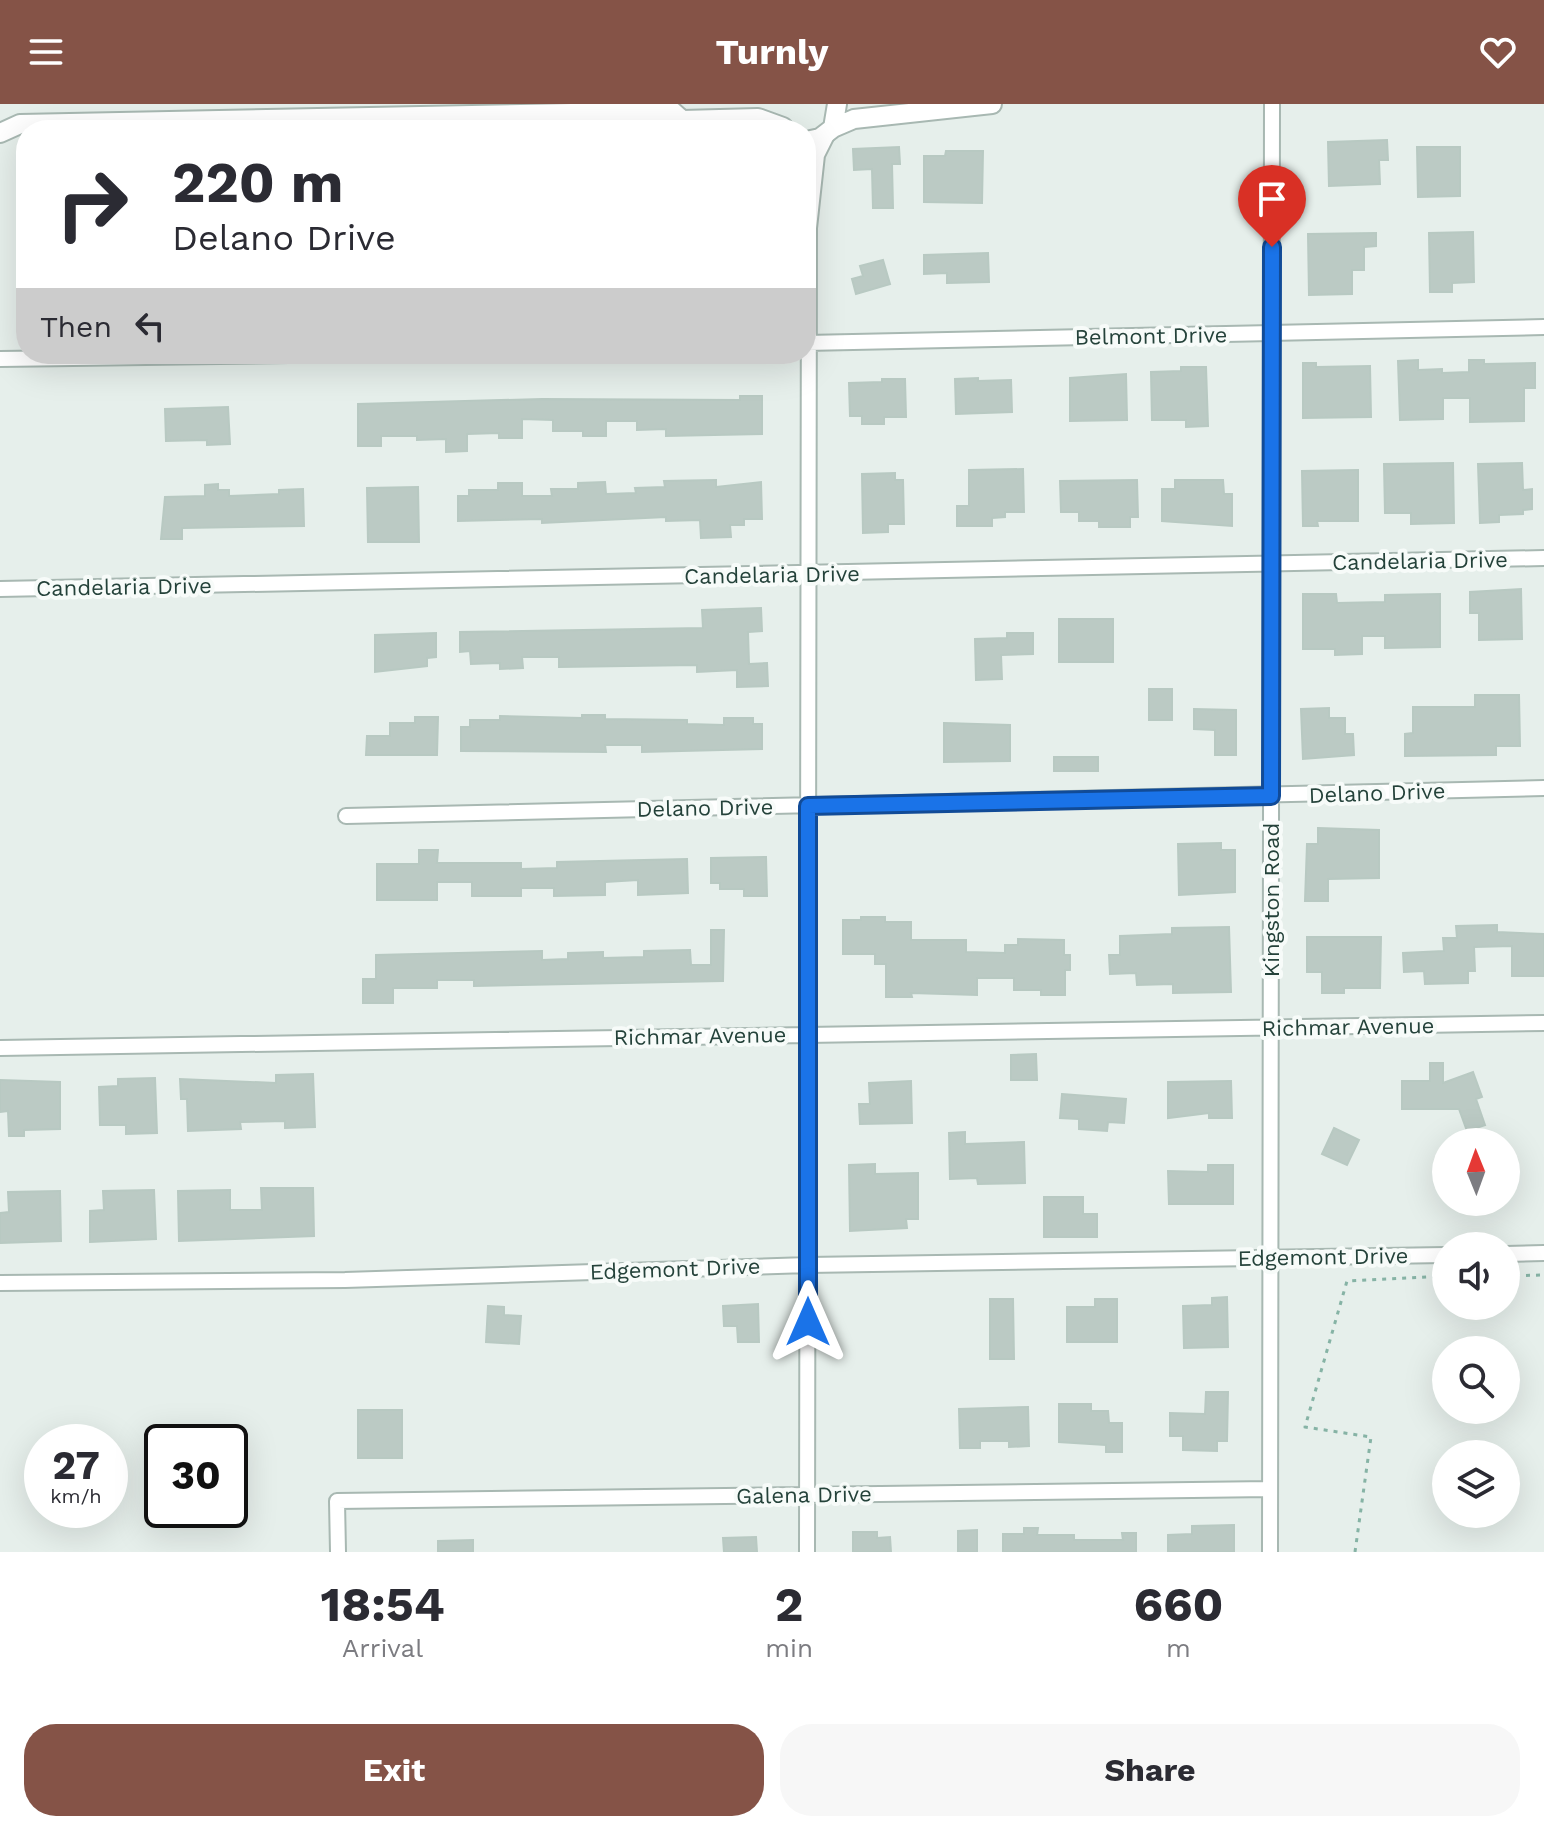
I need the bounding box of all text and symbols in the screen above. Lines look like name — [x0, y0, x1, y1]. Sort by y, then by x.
icon: menu — [24, 30, 68, 74]
icon: heart — [1476, 30, 1520, 74]
text: Turnly — [716, 31, 828, 73]
text: 220 m — [172, 150, 344, 216]
icon: right — [40, 152, 144, 256]
pin — [1238, 165, 1306, 247]
icon: arrive — [1250, 177, 1294, 221]
text: Delano Drive — [172, 217, 396, 259]
icon: left — [128, 304, 172, 348]
text: Then — [40, 309, 112, 344]
street label: Belmont Drive — [1074, 322, 1228, 350]
street label: Candelaria Drive — [1332, 547, 1508, 575]
street label: Candelaria Drive — [684, 561, 860, 589]
street label: Candelaria Drive — [36, 573, 212, 601]
street label: Delano Drive — [1308, 778, 1446, 808]
street label: Delano Drive — [636, 794, 774, 822]
street label: Kingston Road — [1259, 823, 1284, 977]
street label: Richmar Avenue — [1261, 1013, 1435, 1041]
street label: Richmar Avenue — [613, 1022, 787, 1050]
north arrow — [1432, 1128, 1520, 1216]
map controls — [1432, 1128, 1520, 1528]
button: sound — [1432, 1232, 1520, 1320]
street label: Edgemont Drive — [1237, 1243, 1409, 1271]
street label: Edgemont Drive — [589, 1254, 761, 1284]
position arrow — [766, 1280, 850, 1364]
button: search — [1432, 1336, 1520, 1424]
speed limit sign: 30 — [144, 1424, 248, 1528]
button: layers — [1432, 1440, 1520, 1528]
text: 27 — [52, 1442, 100, 1489]
street label: Galena Drive — [736, 1481, 872, 1509]
text: km/h — [50, 1484, 102, 1508]
text: 18:54 — [320, 1576, 445, 1633]
text: 2 — [775, 1576, 803, 1633]
text: 660 — [1133, 1576, 1224, 1633]
text: Arrival — [342, 1633, 423, 1663]
text: min — [765, 1633, 813, 1663]
text: m — [1166, 1633, 1191, 1663]
button: Exit — [24, 1724, 764, 1816]
button: Share — [780, 1724, 1520, 1816]

